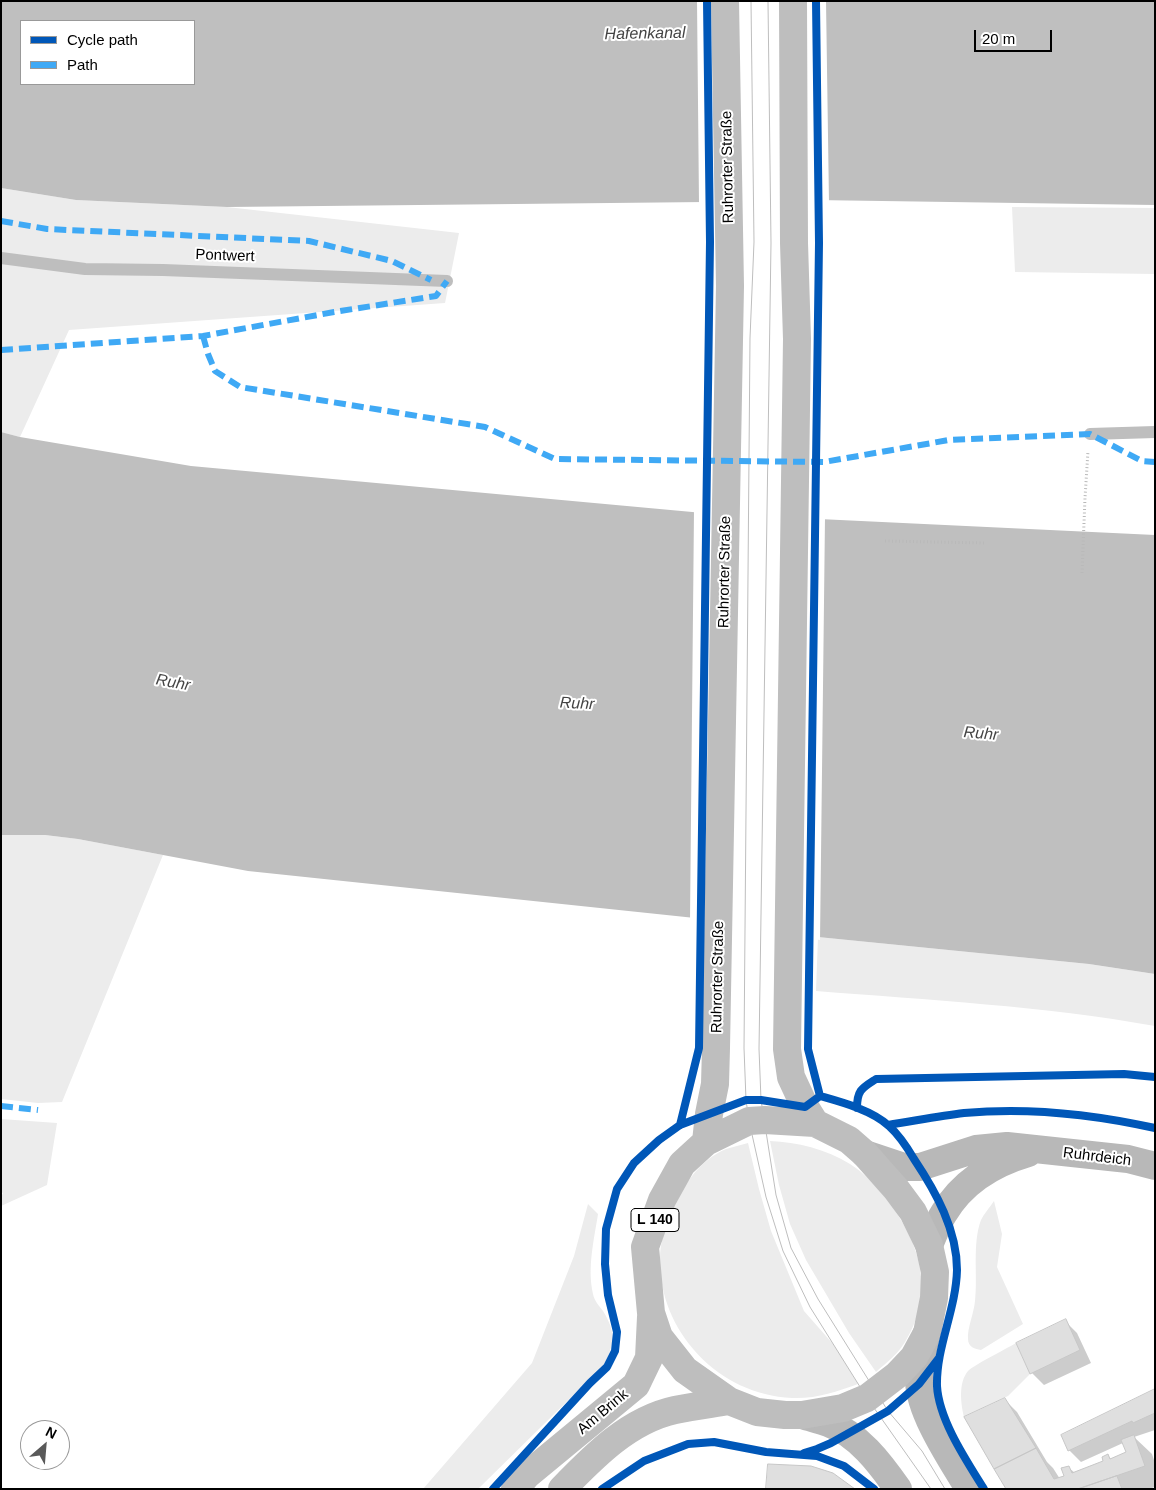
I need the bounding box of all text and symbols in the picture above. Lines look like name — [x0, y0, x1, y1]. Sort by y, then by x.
legend — [20, 20, 195, 85]
scale bar — [976, 20, 1054, 52]
water label: Hafenkanal — [604, 24, 686, 44]
text: 20 m — [982, 30, 1015, 47]
text: Cycle path — [67, 31, 138, 48]
text: Path — [67, 56, 98, 73]
street label: Ruhrorter Straße — [718, 111, 738, 223]
street label: Pontwert — [195, 246, 255, 266]
street label: Ruhrorter Straße — [715, 516, 735, 628]
water label: Ruhr — [154, 671, 192, 695]
water label: Ruhr — [559, 694, 595, 714]
water label: Ruhr — [963, 723, 999, 745]
street label: Ruhrorter Straße — [708, 921, 728, 1033]
street label: Ruhrdeich — [1062, 1144, 1132, 1170]
road number: L 140 — [631, 1208, 679, 1232]
street label: Am Brink — [574, 1386, 632, 1438]
north arrow — [20, 1420, 70, 1470]
text: N — [43, 1423, 59, 1442]

